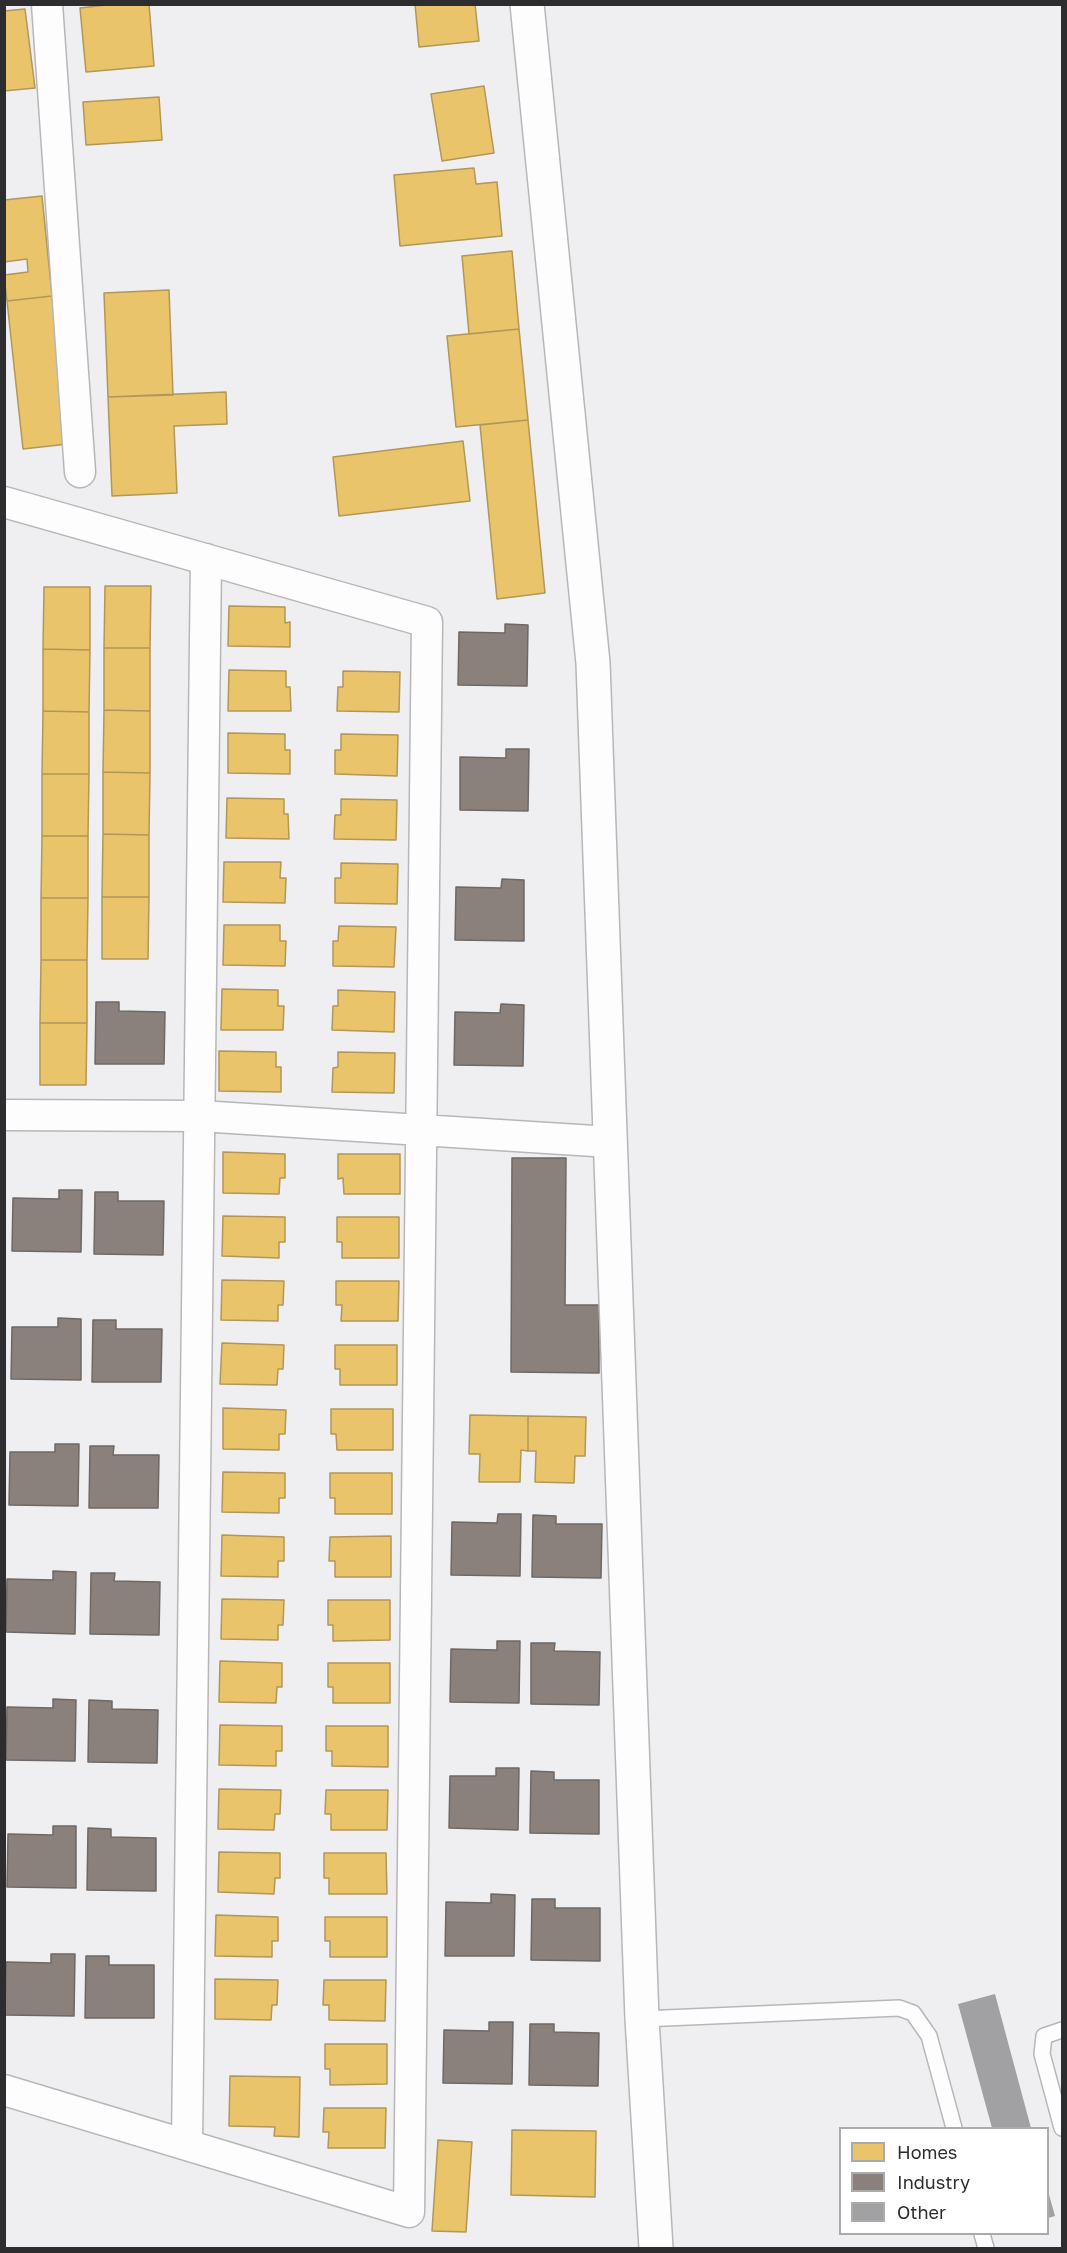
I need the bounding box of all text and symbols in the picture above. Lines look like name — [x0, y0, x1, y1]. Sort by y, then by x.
legend — [839, 2127, 1049, 2235]
text: Homes — [897, 2141, 957, 2163]
text: Industry — [897, 2171, 970, 2193]
text: Other — [897, 2201, 946, 2223]

